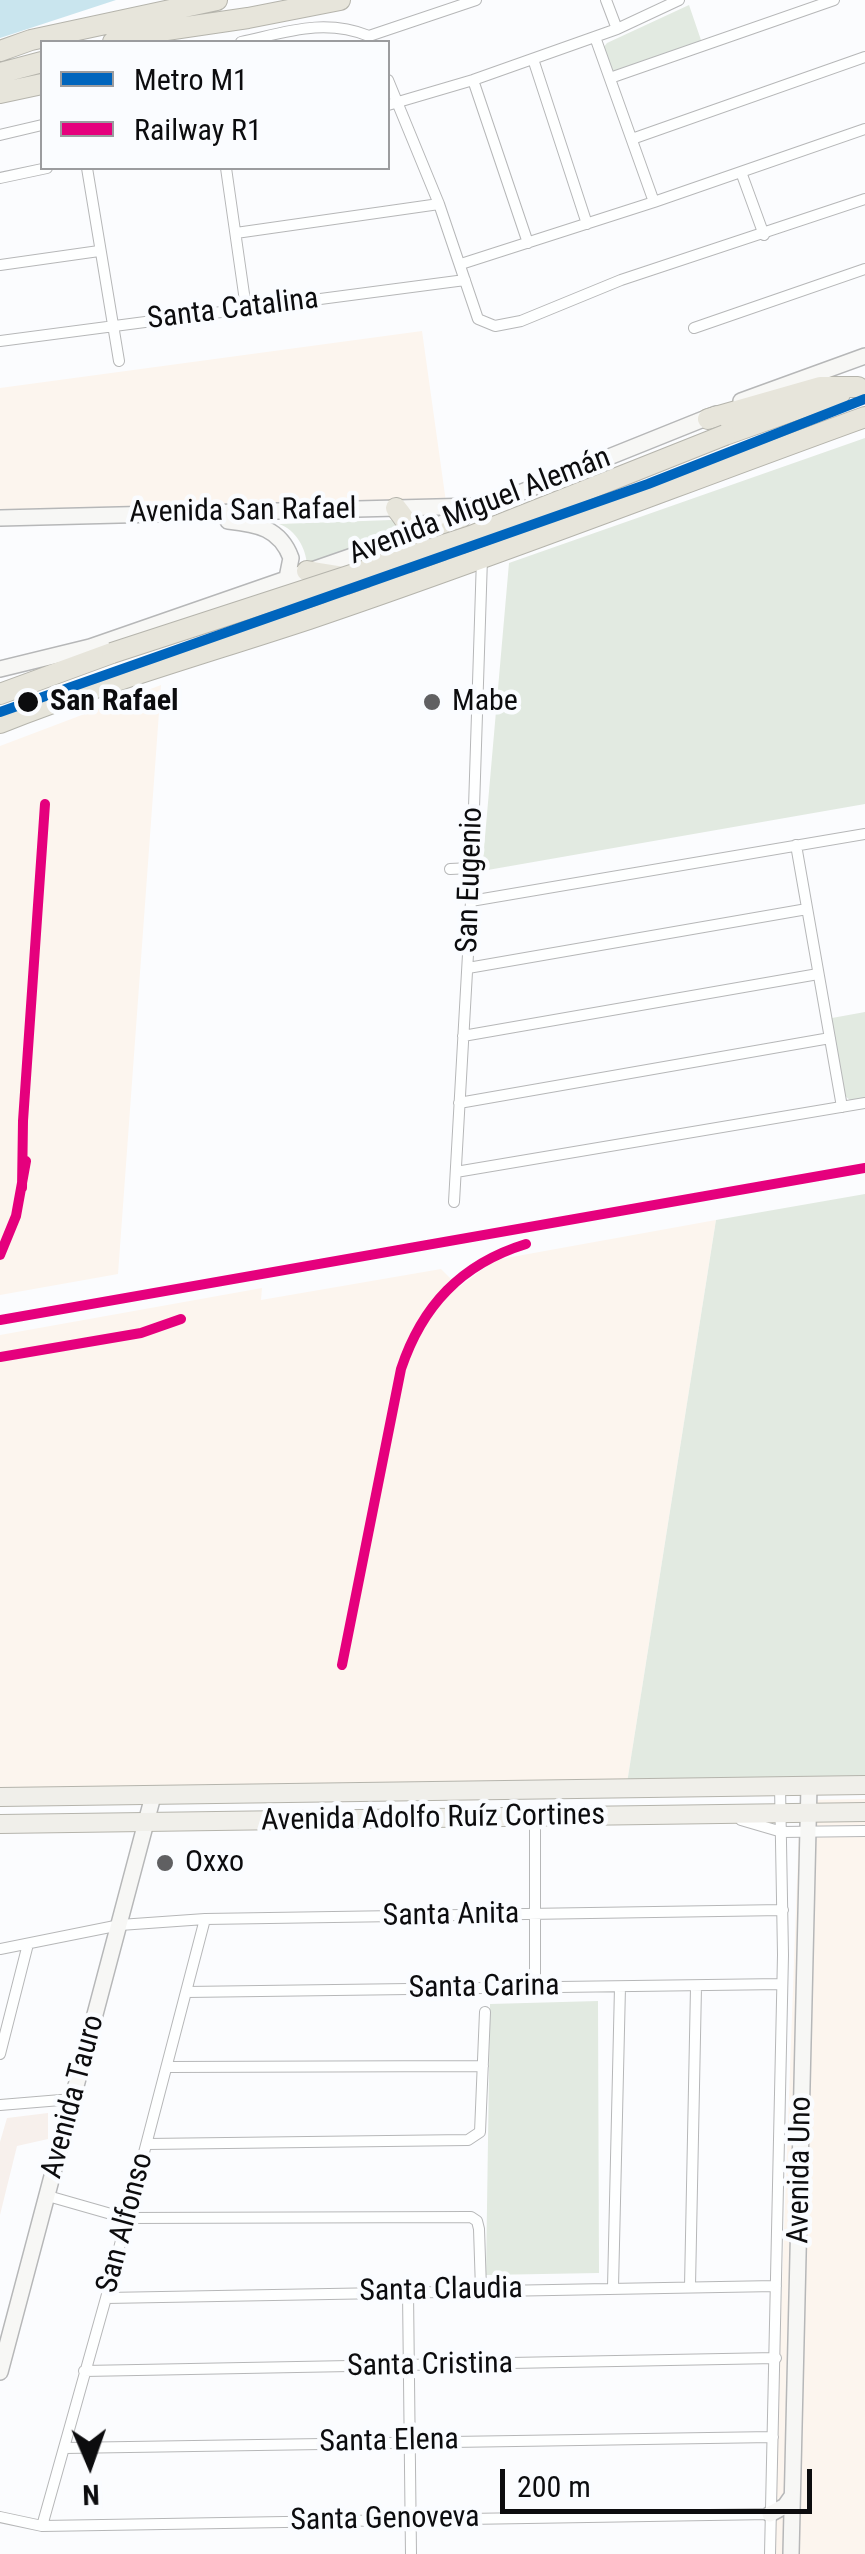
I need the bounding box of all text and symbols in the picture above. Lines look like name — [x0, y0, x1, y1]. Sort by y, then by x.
legend — [40, 40, 390, 170]
text: Metro M1 — [134, 62, 248, 97]
text: Railway R1 — [134, 112, 262, 147]
street label: Santa Catalina — [146, 282, 320, 338]
street label: Avenida Miguel Alemán — [344, 441, 616, 573]
street label: Avenida San Rafael — [129, 492, 357, 532]
place label: San Rafael — [50, 684, 179, 720]
place label: Mabe — [452, 684, 518, 720]
marker: San Rafael — [15, 689, 41, 715]
marker: Mabe — [421, 691, 443, 713]
street label: San Eugenio — [450, 806, 492, 954]
street label: Avenida Adolfo Ruíz Cortines — [261, 1798, 605, 1840]
place label: Oxxo — [185, 1845, 244, 1881]
marker: Oxxo — [154, 1852, 176, 1874]
street label: Santa Anita — [382, 1897, 520, 1935]
street label: Santa Carina — [408, 1969, 560, 2007]
street label: Avenida Tauro — [35, 2011, 113, 2183]
street label: Avenida Uno — [782, 2096, 820, 2244]
street label: San Alfonso — [90, 2149, 162, 2297]
street label: Santa Claudia — [359, 2272, 523, 2310]
street label: Santa Cristina — [347, 2347, 513, 2385]
north arrow — [40, 2414, 140, 2514]
street label: Santa Elena — [319, 2423, 459, 2461]
scale bar — [505, 2449, 818, 2511]
text: 200 m — [517, 2469, 591, 2504]
text: N — [82, 2478, 100, 2511]
street label: Santa Genoveva — [290, 2500, 480, 2540]

